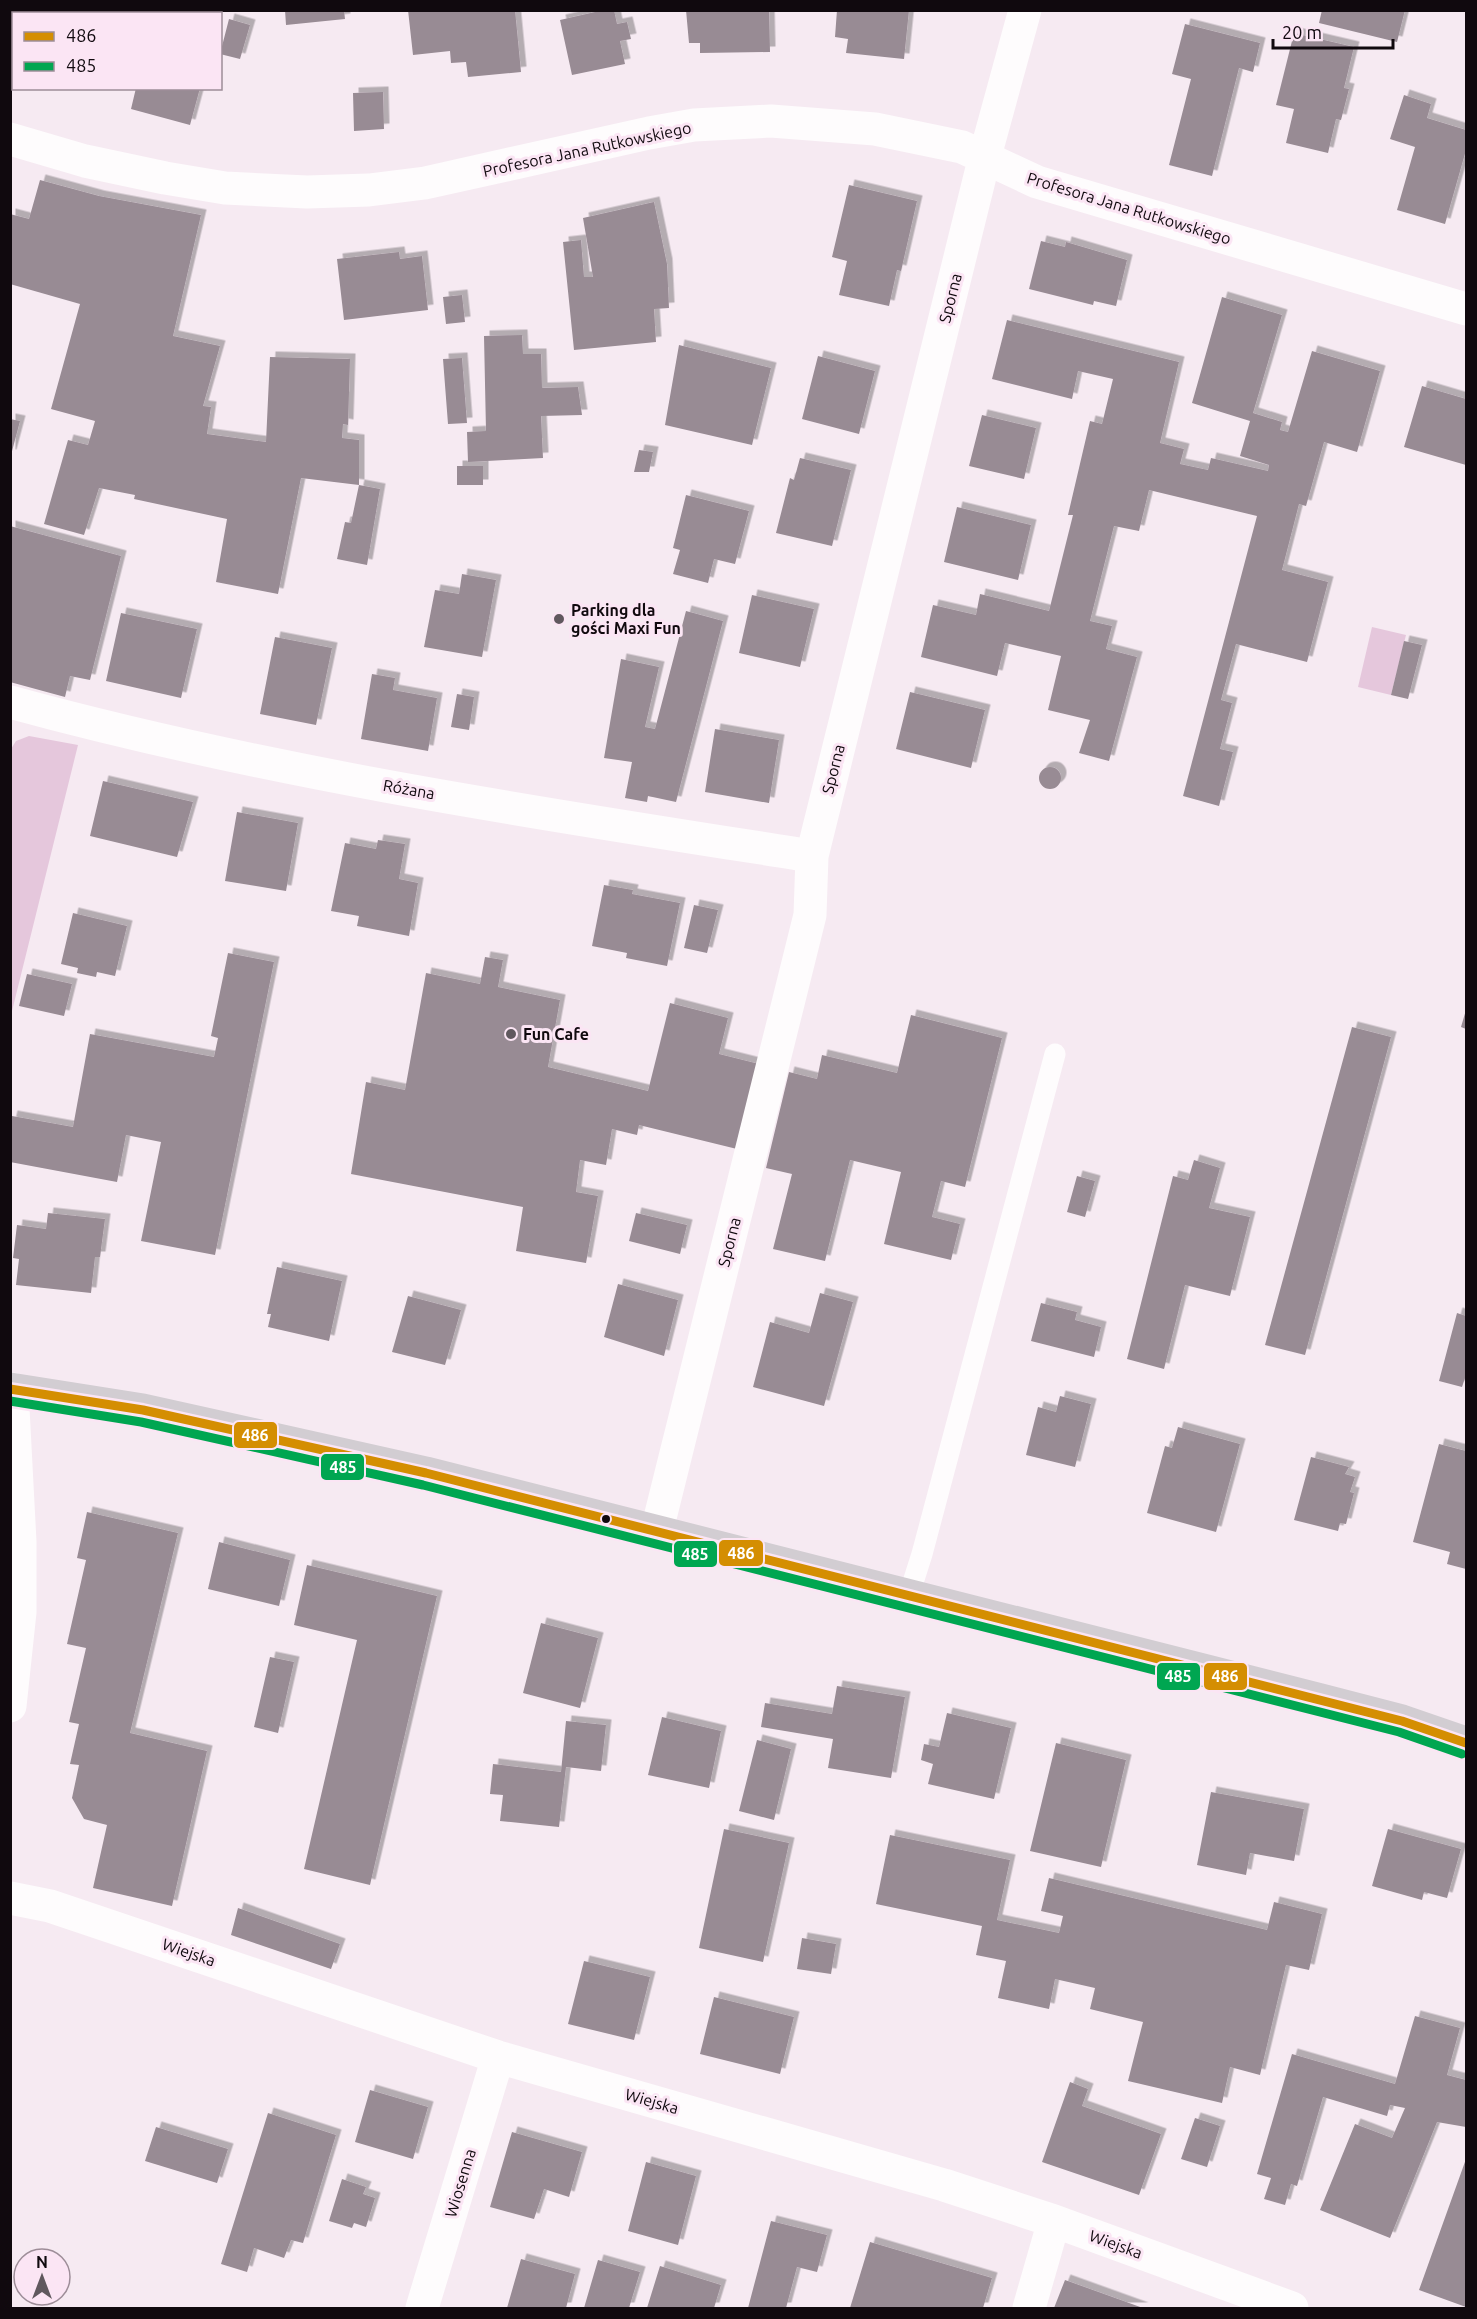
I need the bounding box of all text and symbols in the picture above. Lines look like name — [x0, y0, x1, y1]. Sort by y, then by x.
legend — [12, 12, 222, 90]
scale bar — [1273, 12, 1393, 50]
text: 20 m — [1282, 22, 1322, 42]
text: 486 — [66, 25, 96, 45]
text: 485 — [66, 55, 96, 75]
street label: Profesora Jana Rutkowskiego — [481, 118, 693, 180]
street label: Profesora Jana Rutkowskiego — [1025, 168, 1233, 248]
street label: Sporna — [935, 271, 965, 325]
place label: Parking dla gości Maxi Fun — [571, 601, 681, 637]
marker: Parking dla gości Maxi Fun — [552, 612, 566, 626]
street label: Sporna — [818, 742, 848, 796]
street label: Różana — [382, 776, 436, 802]
place label: Fun Cafe — [523, 1025, 589, 1043]
marker: Fun Cafe — [504, 1027, 518, 1041]
street label: Sporna — [714, 1215, 744, 1269]
line badge: 486 — [233, 1421, 278, 1449]
text: 486 — [241, 1426, 269, 1444]
line badge: 485 — [320, 1453, 365, 1481]
text: 485 — [329, 1458, 357, 1476]
unlabelled marker — [600, 1513, 612, 1525]
line badge: 486 — [718, 1539, 764, 1567]
line badge: 485 — [673, 1540, 718, 1568]
text: 486 — [727, 1544, 755, 1562]
text: 485 — [681, 1545, 709, 1563]
line badge: 485 — [1156, 1662, 1201, 1691]
line badge: 486 — [1203, 1662, 1248, 1691]
text: 485 — [1164, 1667, 1192, 1685]
text: 486 — [1211, 1667, 1239, 1685]
street label: Wiejska — [160, 1935, 218, 1969]
street label: Wiejska — [623, 2085, 681, 2117]
street label: Wiosenna — [441, 2147, 479, 2219]
street label: Wiejska — [1087, 2226, 1145, 2262]
north arrow — [12, 2247, 72, 2307]
text: N — [36, 2253, 48, 2271]

